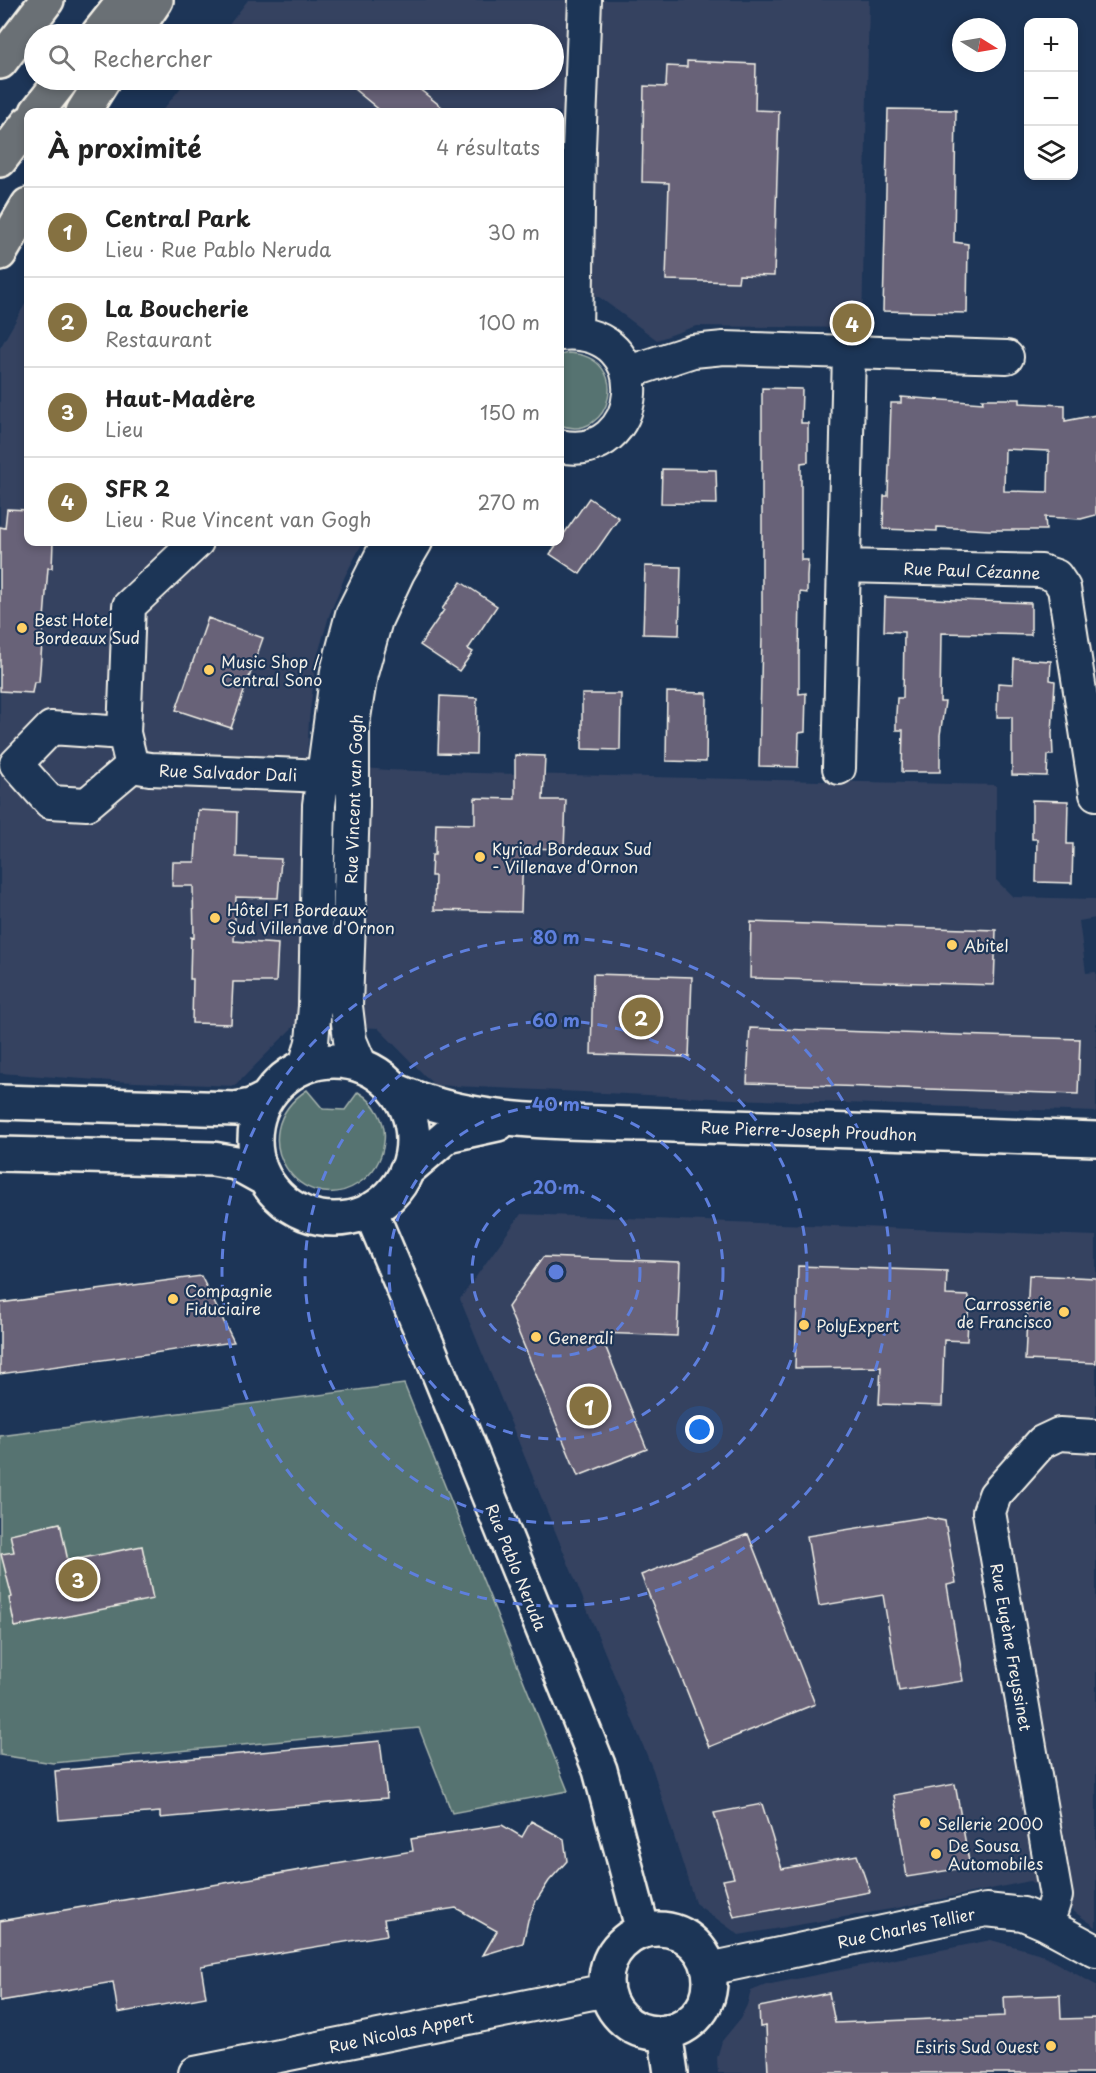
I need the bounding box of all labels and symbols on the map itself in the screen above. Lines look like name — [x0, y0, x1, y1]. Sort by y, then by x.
north arrow — [952, 18, 1006, 72]
pin: 4 — [832, 300, 872, 346]
street label: Rue Paul Cézanne — [903, 556, 1041, 584]
place label: Best Hotel Bordeaux Sud — [34, 607, 140, 649]
marker: Best Hotel Bordeaux Sud — [15, 621, 29, 635]
place label: Music Shop / Central Sono — [221, 649, 322, 691]
marker: Music Shop / Central Sono — [202, 663, 216, 677]
street label: Rue Vincent van Gogh — [338, 714, 368, 884]
street label: Rue Salvador Dali — [159, 758, 297, 786]
place label: Kyriad Bordeaux Sud - Villenave d'Ornon — [492, 836, 652, 878]
marker: Kyriad Bordeaux Sud - Villenave d'Ornon — [473, 850, 487, 864]
place label: Hôtel F1 Bordeaux Sud Villenave d'Ornon — [227, 897, 395, 939]
marker: Hôtel F1 Bordeaux Sud Villenave d'Ornon — [208, 911, 222, 925]
text: 80 m — [532, 923, 580, 950]
place label: Abitel — [964, 933, 1008, 957]
marker: Abitel — [945, 938, 959, 952]
pin: 2 — [622, 994, 660, 1040]
text: 60 m — [532, 1006, 580, 1033]
text: 40 m — [532, 1090, 580, 1117]
street label: Rue Pierre-Joseph Proudhon — [700, 1114, 918, 1146]
text: 20 m — [533, 1173, 579, 1200]
centre of rings — [546, 1262, 566, 1282]
place label: Compagnie Fiduciaire — [185, 1278, 273, 1320]
place label: Carrosserie de Francisco — [957, 1291, 1052, 1333]
marker: Compagnie Fiduciaire — [166, 1292, 180, 1306]
marker: Carrosserie de Francisco — [1057, 1305, 1071, 1319]
place label: PolyExpert — [816, 1313, 899, 1337]
marker: PolyExpert — [797, 1318, 811, 1332]
place label: Generali — [548, 1325, 614, 1349]
marker: Generali — [529, 1330, 543, 1344]
pin: 1 — [570, 1384, 608, 1428]
your location — [685, 1415, 714, 1444]
street label: Rue Pablo Neruda — [481, 1500, 554, 1634]
pin: 3 — [58, 1556, 98, 1602]
street label: Rue Eugène Freyssinet — [985, 1561, 1039, 1733]
place label: Sellerie 2000 — [937, 1811, 1043, 1835]
marker: Sellerie 2000 — [918, 1816, 932, 1830]
place label: De Sousa Automobiles — [948, 1833, 1043, 1875]
marker: De Sousa Automobiles — [929, 1847, 943, 1861]
street label: Rue Charles Tellier — [835, 1901, 978, 1953]
street label: Rue Nicolas Appert — [327, 2004, 475, 2058]
place label: Esiris Sud Ouest — [915, 2034, 1039, 2058]
marker: Esiris Sud Ouest — [1044, 2039, 1058, 2053]

